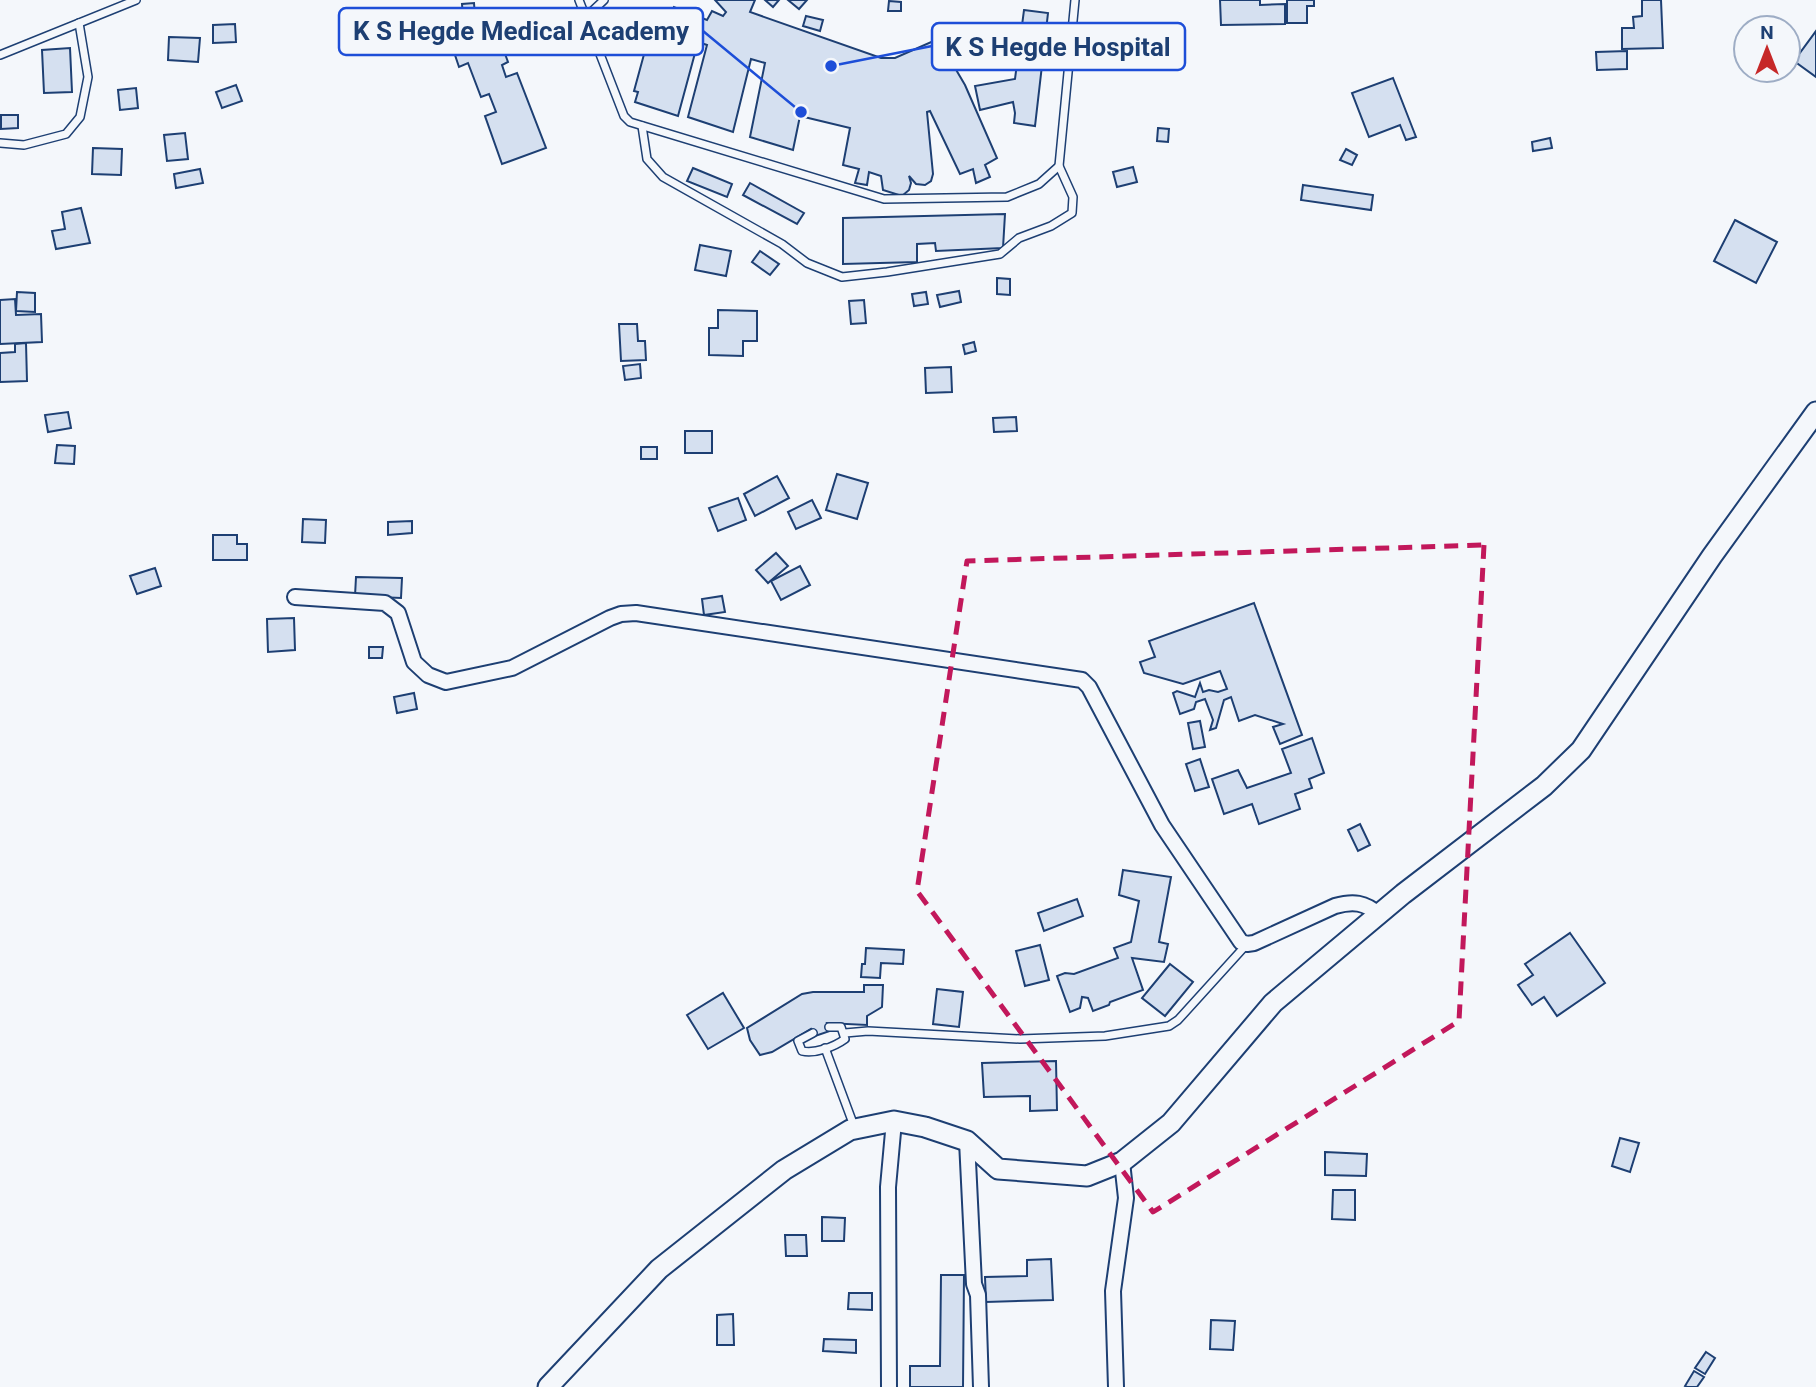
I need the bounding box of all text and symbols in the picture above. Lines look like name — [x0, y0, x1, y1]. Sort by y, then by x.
callout: K S Hegde Medical Academy — [339, 8, 703, 55]
north arrow — [1732, 14, 1802, 84]
text: K S Hegde Medical Academy — [353, 16, 690, 46]
text: N — [1760, 21, 1774, 44]
callout: K S Hegde Hospital — [932, 23, 1185, 70]
text: K S Hegde Hospital — [945, 32, 1171, 62]

